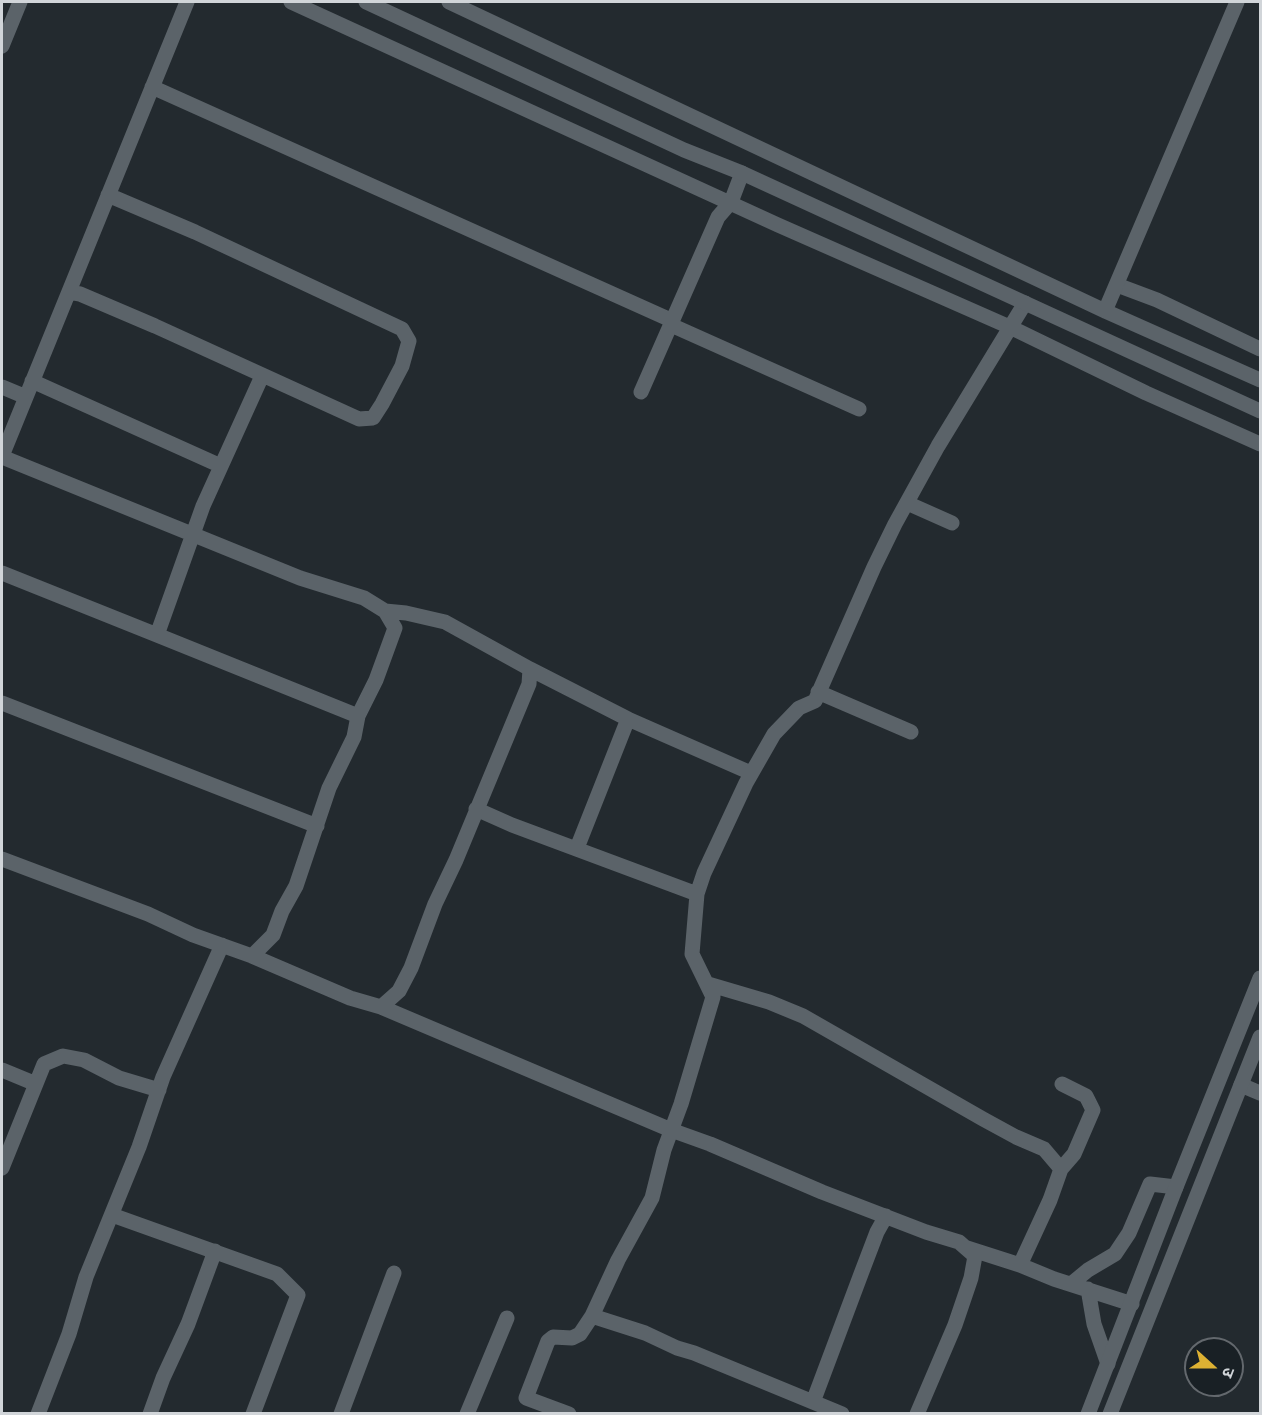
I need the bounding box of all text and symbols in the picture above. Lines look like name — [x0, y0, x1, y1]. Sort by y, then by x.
north arrow — [1184, 1337, 1244, 1397]
text: उ — [1219, 1365, 1239, 1380]

